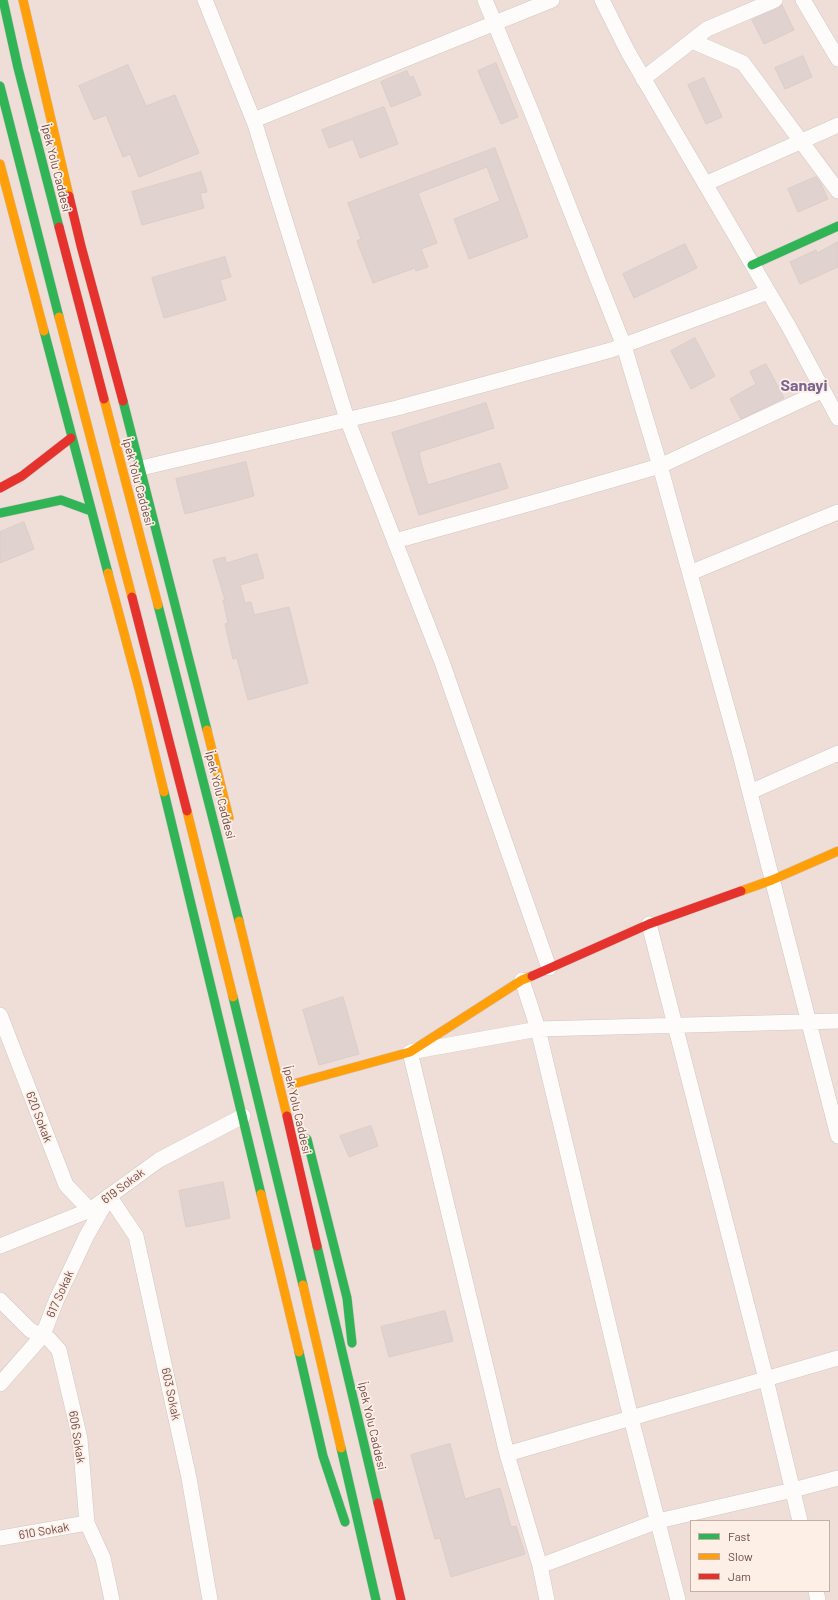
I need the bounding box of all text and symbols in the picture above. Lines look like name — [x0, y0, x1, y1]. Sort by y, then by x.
street label: İpek Yolu Caddesi — [38, 122, 74, 214]
district label: Sanayi — [781, 376, 827, 396]
street label: İpek Yolu Caddesi — [119, 437, 157, 527]
street label: İpek Yolu Caddesi — [202, 749, 238, 841]
street label: İpek Yolu Caddesi — [280, 1064, 314, 1156]
street label: 620 Sokak — [23, 1089, 55, 1145]
street label: 619 Sokak — [99, 1165, 147, 1207]
street label: 617 Sokak — [43, 1268, 77, 1320]
street label: 603 Sokak — [158, 1367, 184, 1421]
street label: İpek Yolu Caddesi — [355, 1380, 389, 1472]
street label: 606 Sokak — [66, 1410, 88, 1464]
street label: 610 Sokak — [18, 1519, 70, 1543]
legend — [690, 1520, 830, 1592]
text: Fast — [728, 1529, 751, 1543]
text: Slow — [728, 1549, 753, 1563]
text: Jam — [728, 1569, 751, 1583]

